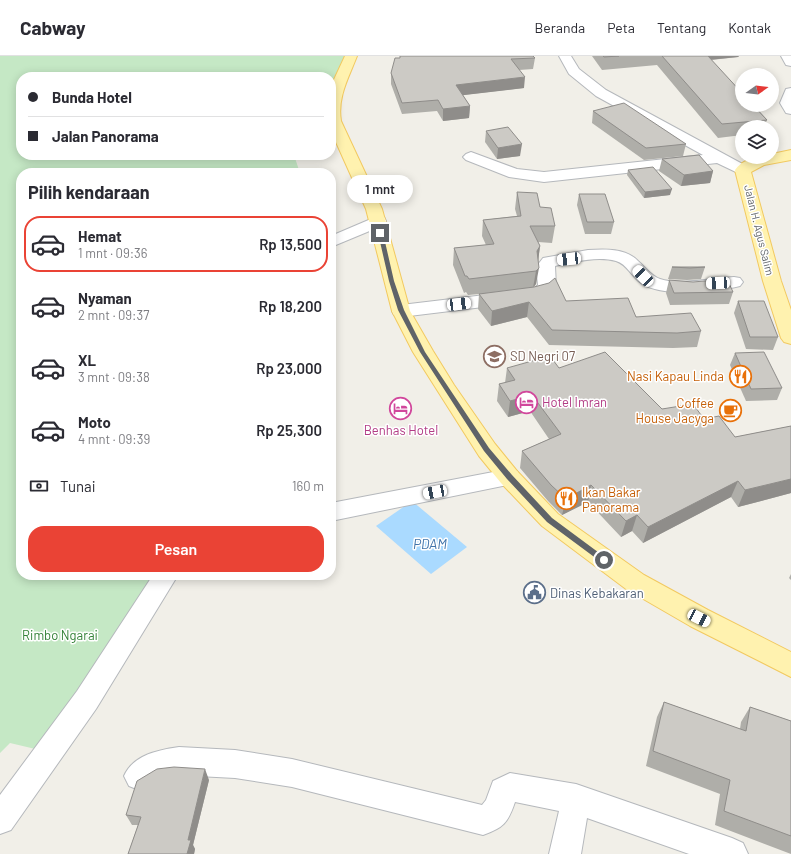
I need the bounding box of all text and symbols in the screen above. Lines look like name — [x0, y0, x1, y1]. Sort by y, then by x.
text: Cabway — [20, 16, 86, 39]
text: Beranda — [535, 19, 585, 36]
text: Peta — [607, 19, 635, 36]
text: Tentang — [657, 19, 706, 36]
text: Kontak — [728, 19, 771, 36]
north arrow — [735, 68, 779, 112]
map controls — [735, 68, 779, 164]
text: Bunda Hotel — [52, 88, 132, 106]
button: layers — [735, 120, 779, 164]
text: Jalan Panorama — [52, 127, 159, 145]
callout: 1 mnt — [347, 175, 413, 203]
text: Pilih kendaraan — [28, 181, 149, 203]
text: 1 mnt — [365, 181, 395, 197]
street label: Jalan H. Agus Salim — [742, 183, 777, 277]
route end — [371, 224, 389, 242]
icon: car — [30, 226, 66, 262]
text: Hemat — [78, 227, 122, 245]
text: Rp 13,500 — [259, 235, 322, 253]
text: 1 mnt · 09:36 — [78, 245, 148, 261]
car — [556, 252, 582, 266]
car — [630, 263, 656, 289]
car — [706, 276, 730, 290]
icon: car — [30, 288, 66, 324]
text: Nyaman — [78, 289, 132, 307]
text: Rp 18,200 — [259, 297, 322, 315]
car — [446, 297, 472, 311]
text: 2 mnt · 09:37 — [78, 307, 149, 323]
school or university icon: SD Negri 07 — [481, 343, 507, 369]
place label: SD Negri 07 — [510, 348, 575, 364]
icon: car — [30, 350, 66, 386]
text: XL — [78, 351, 96, 369]
text: Rp 23,000 — [256, 359, 322, 377]
restaurant icon: Nasi Kapau Linda — [727, 363, 753, 389]
place label: Nasi Kapau Linda — [627, 368, 724, 384]
text: 3 mnt · 09:38 — [78, 369, 150, 385]
hotel icon: Hotel Imran — [513, 389, 539, 415]
place label: Hotel Imran — [542, 394, 607, 410]
hotel icon: Benhas Hotel — [388, 395, 414, 421]
place label: Coffee House Jacyga — [636, 395, 714, 426]
cafe icon: Coffee House Jacyga — [717, 397, 743, 423]
icon: car — [30, 412, 66, 448]
text: Moto — [78, 413, 111, 431]
text: Rp 25,300 — [256, 421, 322, 439]
place label: Benhas Hotel — [364, 422, 438, 438]
text: 4 mnt · 09:39 — [78, 431, 150, 447]
icon: cash — [28, 475, 50, 497]
text: Tunai — [60, 477, 96, 495]
text: 160 m — [292, 478, 324, 494]
car — [422, 484, 448, 500]
place label: Ikan Bakar Panorama — [582, 484, 641, 515]
restaurant icon: Ikan Bakar Panorama — [554, 486, 580, 512]
button: Pesan — [28, 526, 324, 572]
water label: PDAM — [413, 535, 447, 552]
route start — [595, 551, 613, 569]
public building icon: Dinas Kebakaran — [522, 580, 548, 606]
place label: Dinas Kebakaran — [550, 585, 644, 601]
car — [686, 607, 712, 629]
park label: Rimbo Ngarai — [22, 627, 98, 643]

